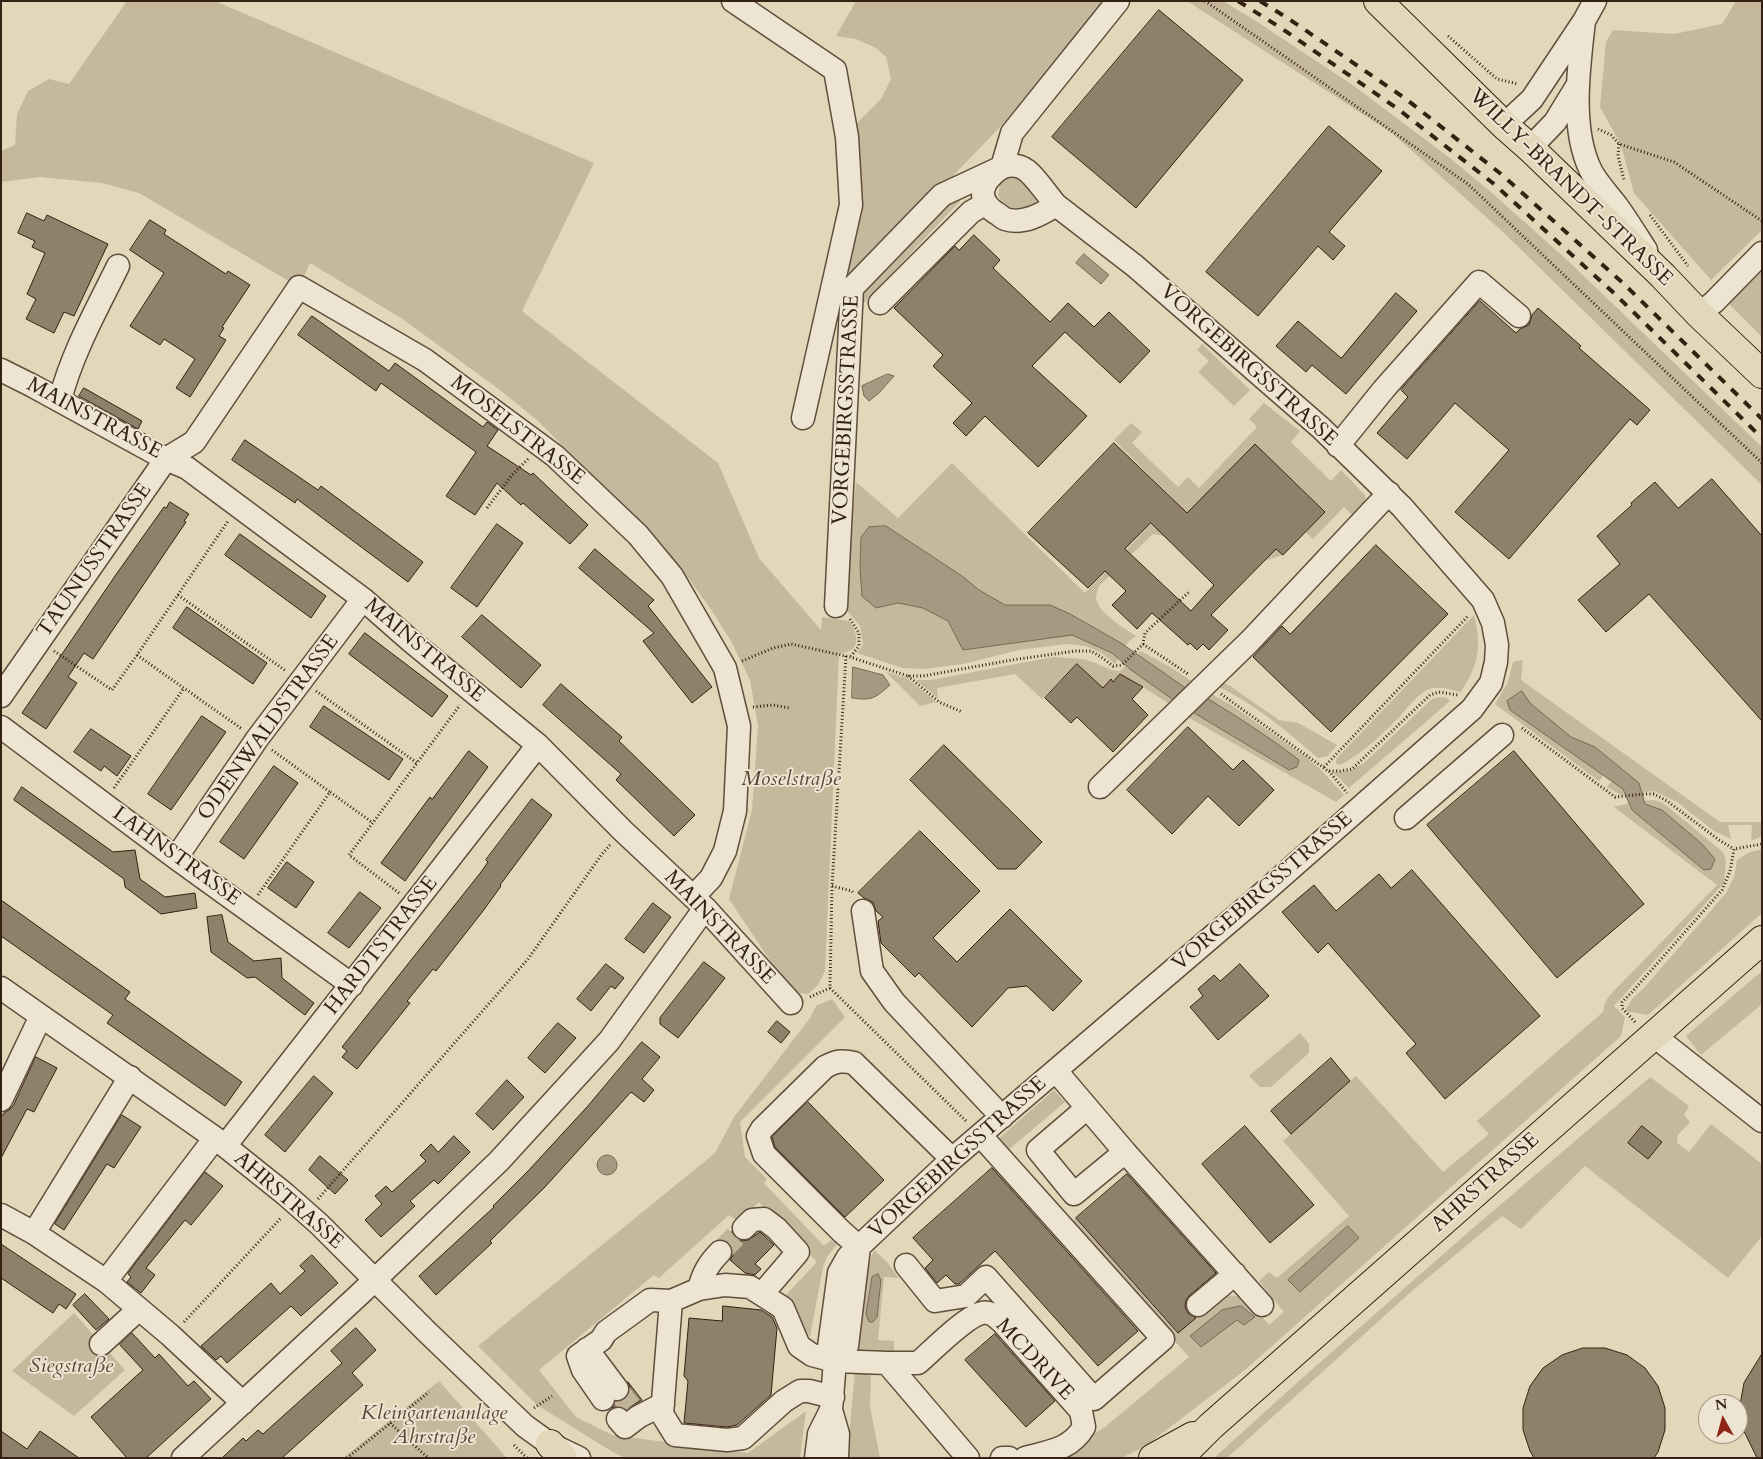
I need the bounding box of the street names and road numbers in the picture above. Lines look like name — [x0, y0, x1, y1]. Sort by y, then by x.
street label: WILLY-BRANDT-STRASSE — [1463, 84, 1677, 292]
street label: VORGEBIRGSSTRASSE — [1154, 280, 1342, 452]
street label: VORGEBIRGSSTRASSE — [828, 294, 866, 526]
street label: MOSELSTRASSE — [445, 371, 589, 491]
street label: MAINSTRASSE — [22, 373, 166, 465]
street label: TAUNUSSTRASSE — [32, 479, 158, 643]
street label: MAINSTRASSE — [359, 593, 489, 709]
street label: ODENWALDSTRASSE — [193, 630, 345, 826]
street label: LAHNSTRASSE — [107, 802, 245, 912]
street label: VORGEBIRGSSTRASSE — [1168, 807, 1358, 977]
street label: MAINSTRASSE — [658, 866, 780, 990]
street label: HARDTSTRASSE — [320, 872, 444, 1020]
street label: VORGEBIRGSSTRASSE — [864, 1072, 1052, 1244]
street label: AHRSTRASSE — [1427, 1128, 1545, 1238]
street label: AHRSTRASSE — [228, 1147, 348, 1255]
street label: MCDRIVE — [990, 1314, 1078, 1406]

